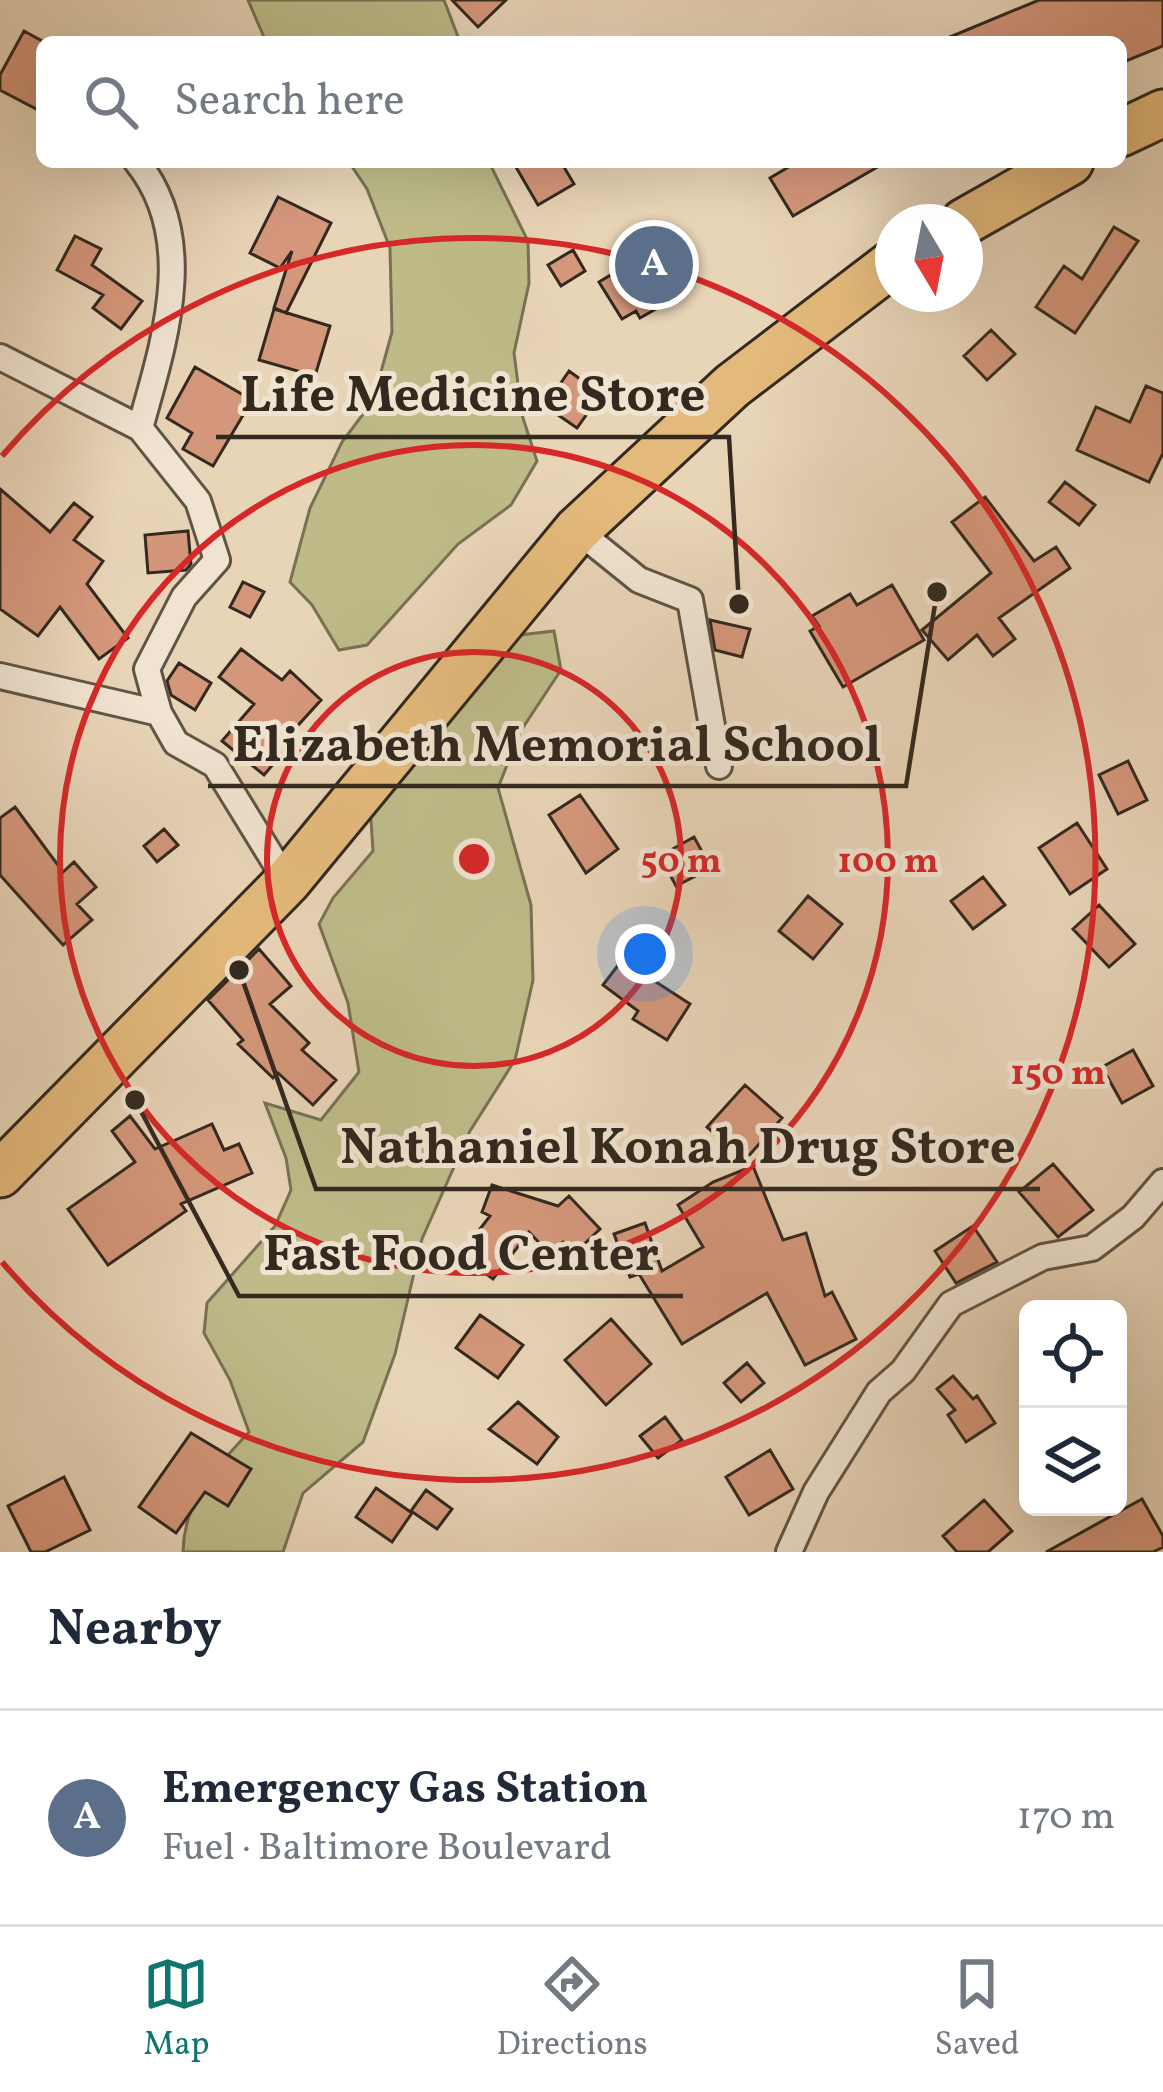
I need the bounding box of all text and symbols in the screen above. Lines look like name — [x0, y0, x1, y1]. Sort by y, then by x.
search box — [36, 36, 1127, 168]
icon: search — [78, 69, 144, 135]
text: Search here — [174, 71, 405, 134]
north arrow — [875, 204, 983, 312]
pin: A — [615, 220, 693, 310]
callout: Life Medicine Store — [216, 350, 729, 437]
text: Life Medicine Store — [240, 362, 706, 433]
callout: Elizabeth Memorial School — [208, 699, 906, 786]
text: Elizabeth Memorial School — [232, 712, 882, 783]
centre of rings — [453, 838, 495, 880]
text: 50 m — [640, 838, 722, 888]
text: 100 m — [837, 838, 939, 888]
your location — [615, 924, 675, 984]
text: 150 m — [1010, 1050, 1106, 1100]
callout: Nathaniel Konah Drug Store — [316, 1102, 1040, 1189]
text: Nathaniel Konah Drug Store — [340, 1114, 1016, 1185]
callout: Fast Food Center — [239, 1209, 683, 1296]
text: Fast Food Center — [263, 1221, 659, 1292]
map controls — [1019, 1300, 1127, 1516]
button: locate — [1019, 1300, 1127, 1408]
button: layers — [1019, 1408, 1127, 1516]
text: Nearby — [48, 1595, 222, 1666]
text: Emergency Gas Station — [162, 1759, 648, 1822]
text: A — [73, 1791, 101, 1845]
text: 170 m — [1017, 1791, 1115, 1845]
text: Fuel · Baltimore Boulevard — [162, 1822, 612, 1876]
tab: Map — [143, 1951, 210, 2069]
tab: Directions — [496, 1951, 648, 2069]
tab: Saved — [935, 1951, 1020, 2069]

